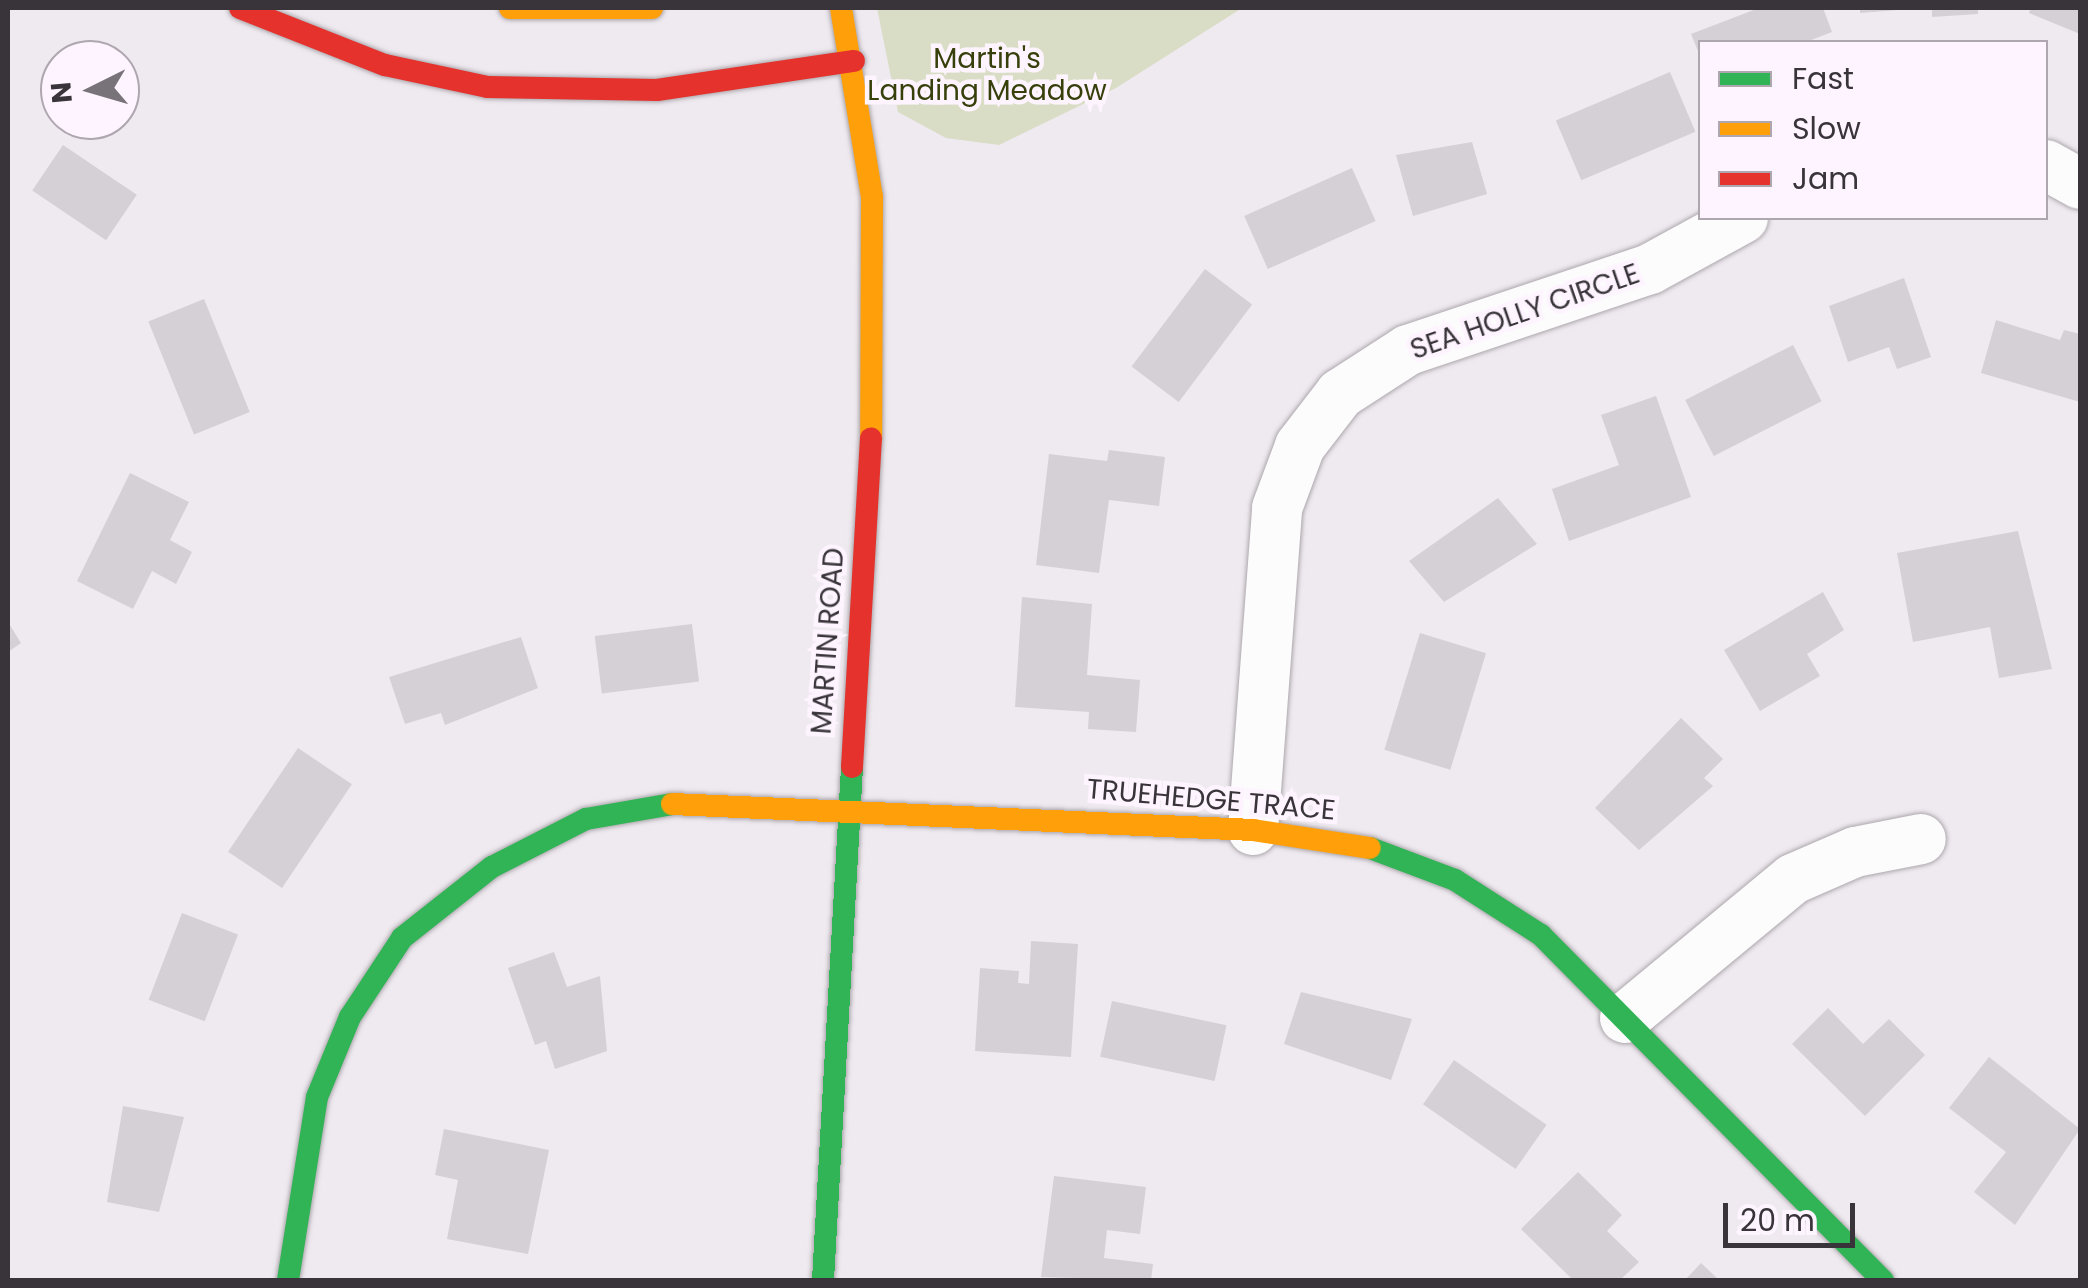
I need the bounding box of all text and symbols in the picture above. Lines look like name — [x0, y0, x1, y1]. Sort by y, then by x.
north arrow — [40, 40, 140, 140]
legend — [1698, 40, 2048, 220]
park label: Martin's Landing Meadow — [867, 42, 1107, 108]
text: Fast — [1792, 57, 1854, 100]
text: N — [41, 80, 82, 105]
text: Slow — [1792, 107, 1861, 150]
text: Jam — [1792, 157, 1859, 200]
street label: SEA HOLLY CIRCLE — [1406, 257, 1644, 367]
street label: MARTIN ROAD — [805, 547, 851, 735]
street label: TRUEHEDGE TRACE — [1085, 772, 1337, 828]
scale bar — [1728, 1183, 1860, 1245]
text: 20 m — [1740, 1199, 1815, 1242]

